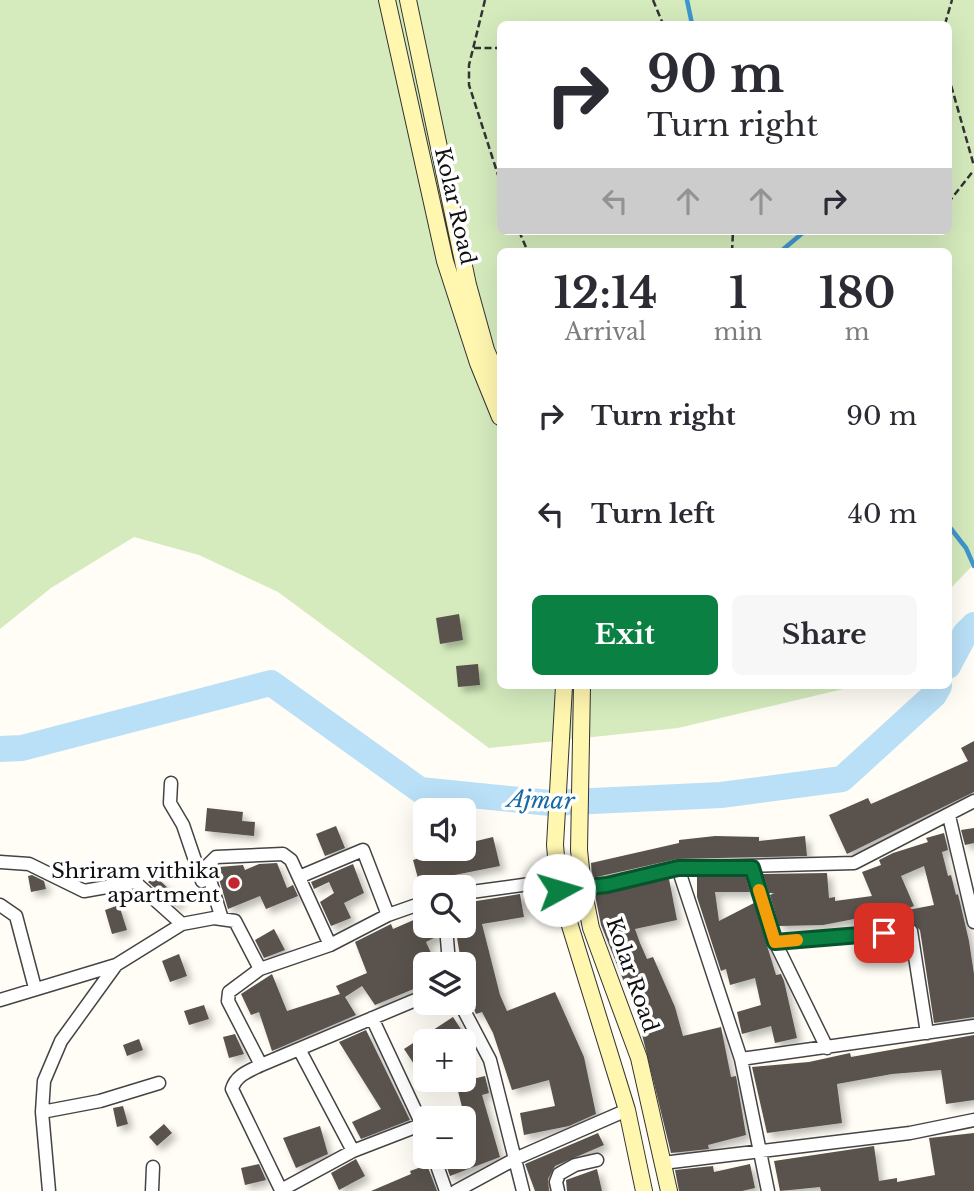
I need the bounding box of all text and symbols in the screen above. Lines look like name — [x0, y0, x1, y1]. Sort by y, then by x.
text: 90 m — [647, 44, 784, 105]
icon: right — [532, 49, 623, 140]
text: Turn right — [647, 105, 818, 145]
street label: Kolar Road — [429, 145, 481, 267]
icon: left — [596, 182, 634, 220]
icon: ahead — [669, 182, 707, 220]
icon: ahead — [742, 182, 780, 220]
icon: right — [815, 182, 853, 220]
text: 12:14 — [554, 267, 657, 319]
text: 1 — [729, 267, 747, 319]
text: 180 — [819, 267, 895, 319]
text: Arrival — [565, 318, 646, 346]
text: min — [714, 318, 762, 346]
text: m — [845, 318, 869, 346]
icon: right — [532, 397, 570, 435]
text: Turn right — [591, 400, 736, 432]
text: 90 m — [846, 400, 917, 432]
icon: left — [532, 495, 570, 533]
text: Turn left — [591, 498, 715, 530]
text: 40 m — [848, 498, 917, 530]
button: Exit — [532, 595, 718, 675]
button: Share — [732, 595, 917, 675]
water label: Ajmar — [504, 785, 576, 815]
map controls — [413, 798, 476, 1169]
button: sound — [413, 798, 476, 861]
position arrow — [522, 853, 596, 927]
place label: Shriram vithika apartment — [51, 858, 220, 908]
marker: Shriram vithika apartment — [226, 875, 242, 891]
button: search — [413, 875, 476, 938]
pin — [854, 903, 914, 963]
street label: Kolar Road — [600, 914, 664, 1036]
icon: arrive — [865, 914, 903, 952]
button: layers — [413, 952, 476, 1015]
button: + — [413, 1029, 476, 1092]
button: − — [413, 1106, 476, 1169]

